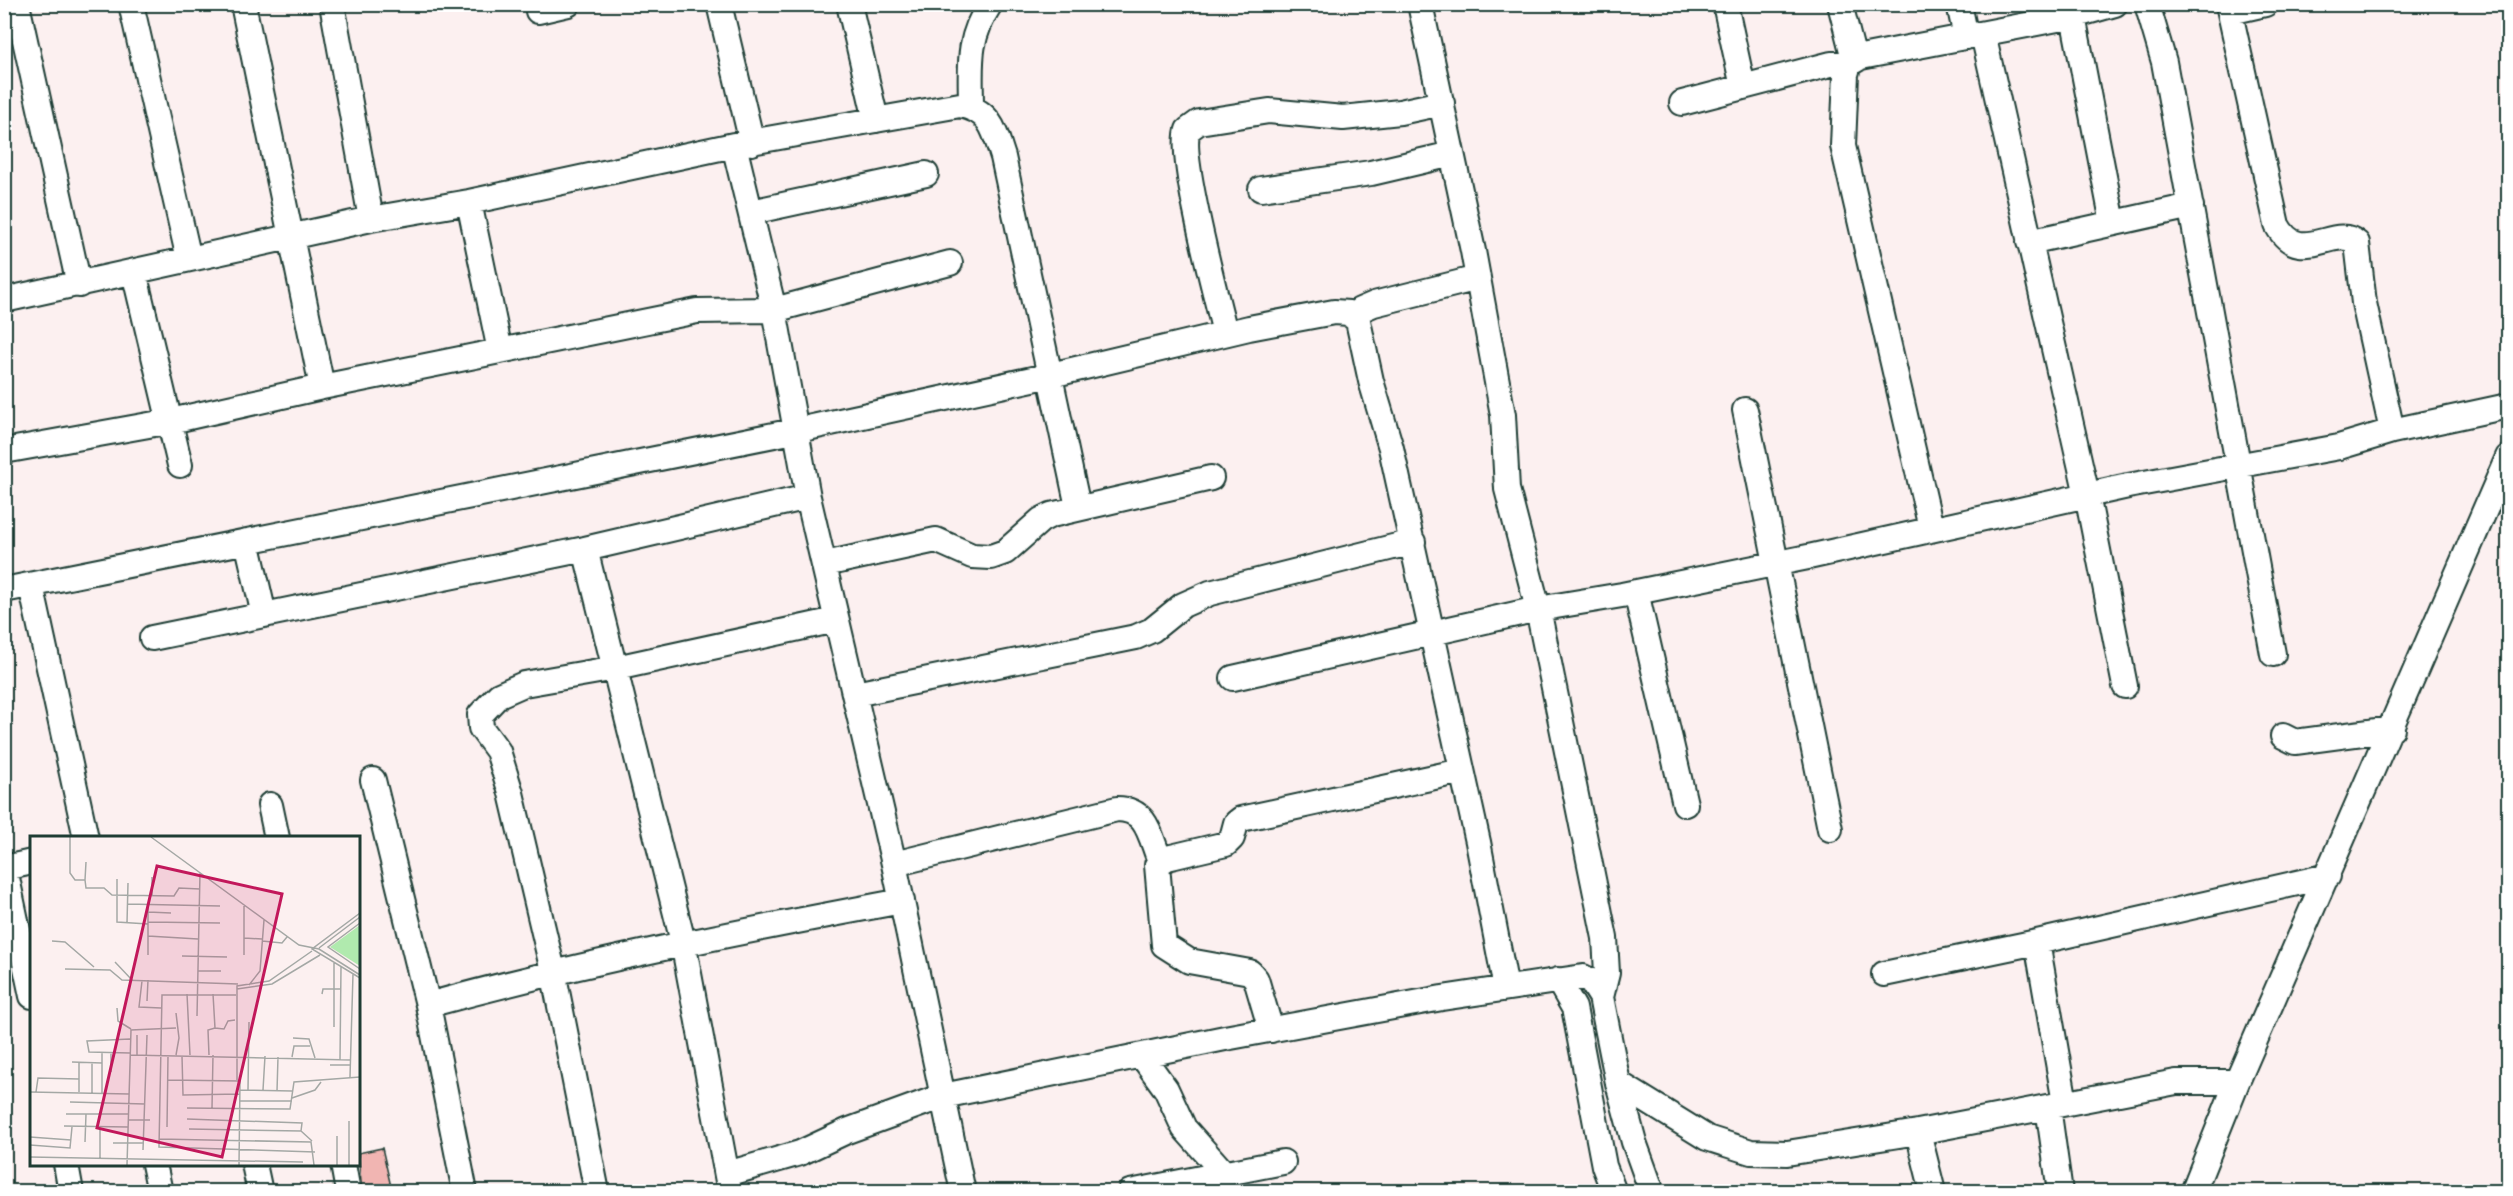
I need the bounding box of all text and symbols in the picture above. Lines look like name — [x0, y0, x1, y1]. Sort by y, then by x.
inset map — [30, 836, 360, 1166]

